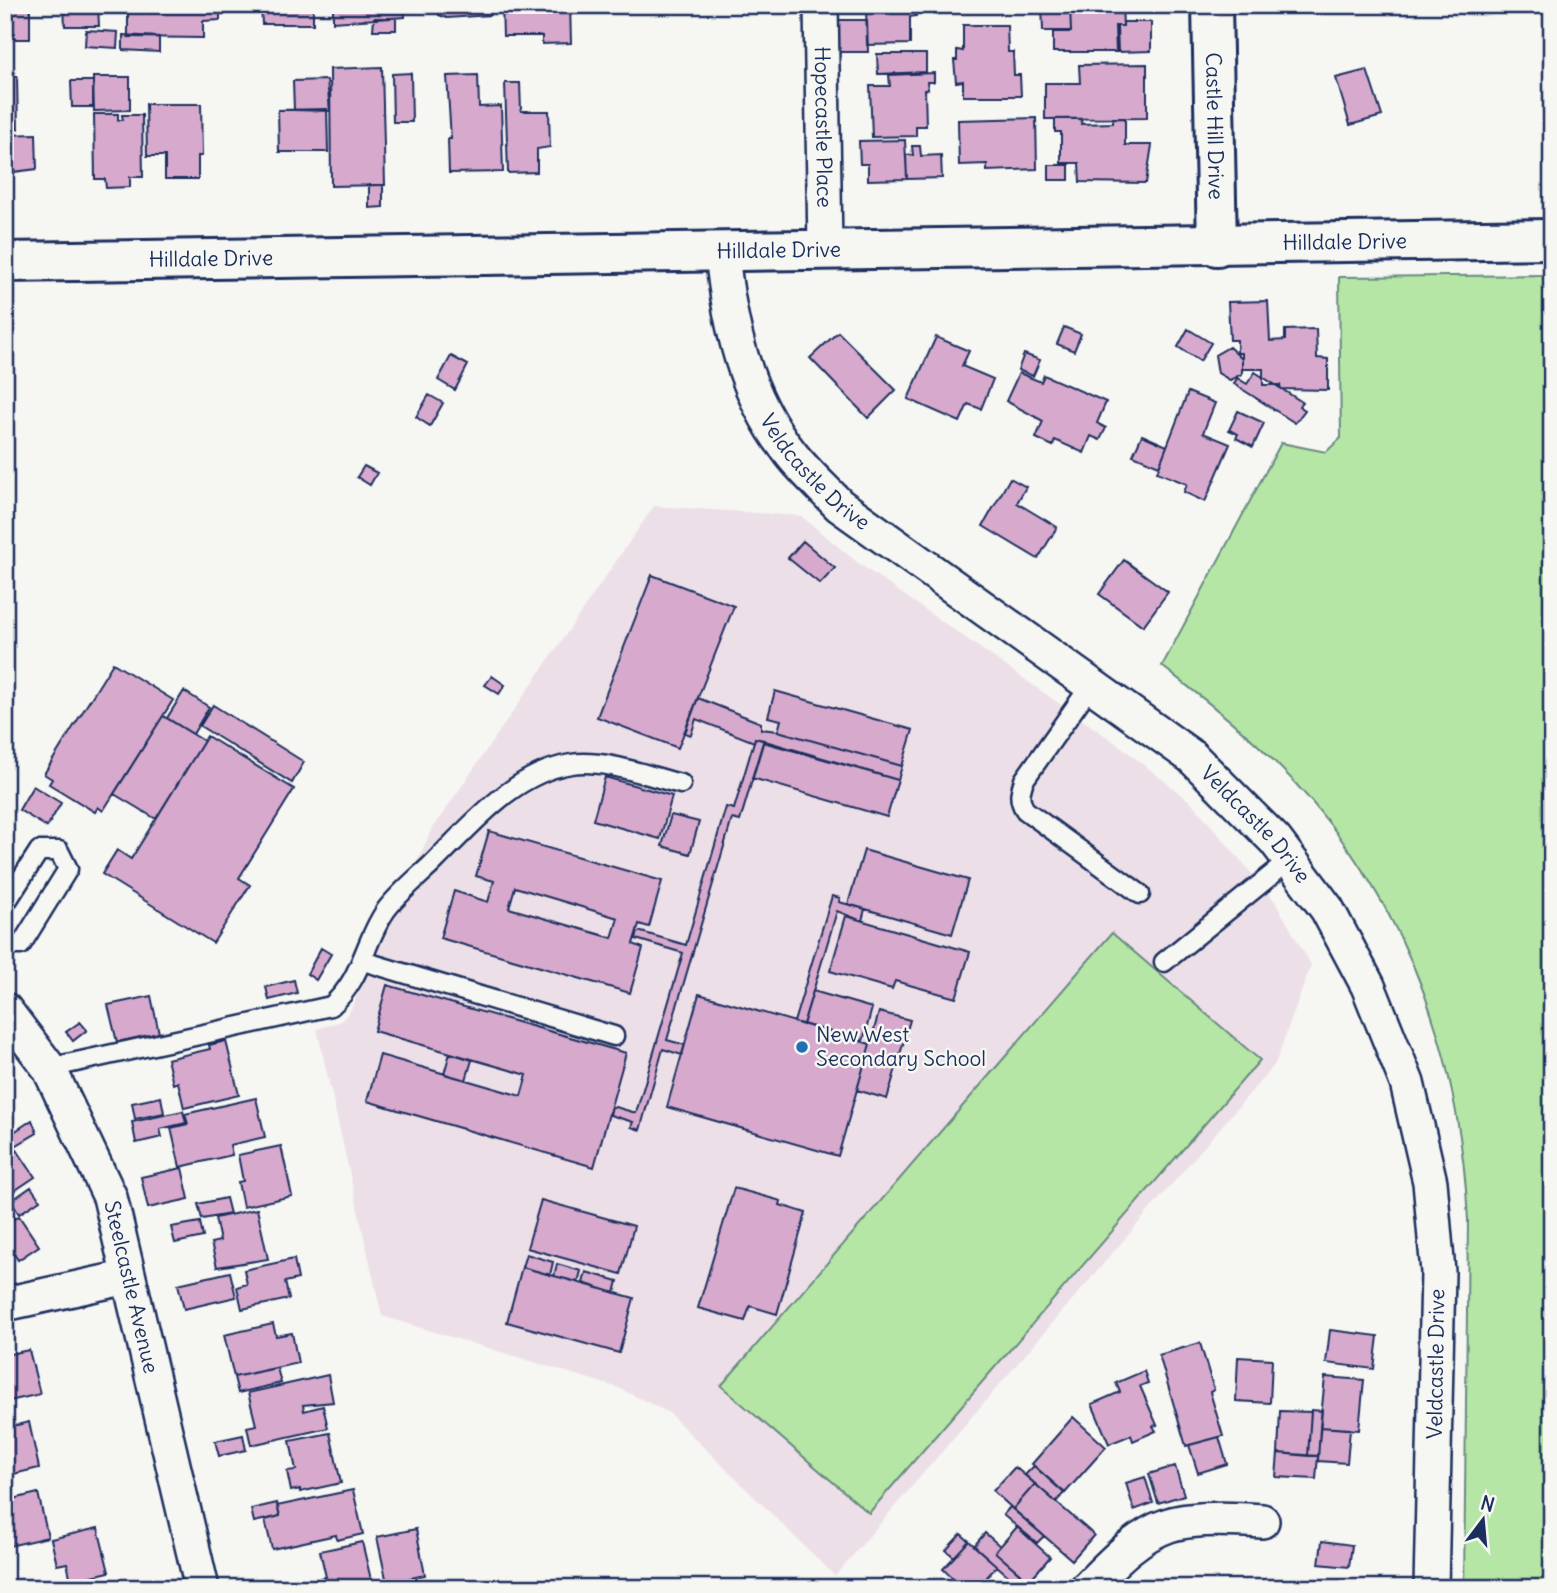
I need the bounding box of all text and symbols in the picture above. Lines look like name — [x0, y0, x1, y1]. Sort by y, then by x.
street label: Hopecastle Place — [809, 46, 838, 208]
street label: Castle Hill Drive — [1200, 52, 1230, 200]
street label: Hilldale Drive — [1282, 227, 1407, 256]
street label: Hilldale Drive — [717, 236, 841, 264]
street label: Hilldale Drive — [149, 244, 273, 273]
street label: Veldcastle Drive — [754, 409, 875, 536]
street label: Veldcastle Drive — [1195, 759, 1317, 888]
place label: New West Secondary School — [816, 1021, 986, 1072]
marker: New West Secondary School — [794, 1039, 810, 1055]
street label: Steelcastle Avenue — [98, 1198, 165, 1376]
street label: Veldcastle Drive — [1421, 1289, 1450, 1439]
north arrow — [1448, 1484, 1518, 1554]
text: N — [1478, 1490, 1497, 1517]

